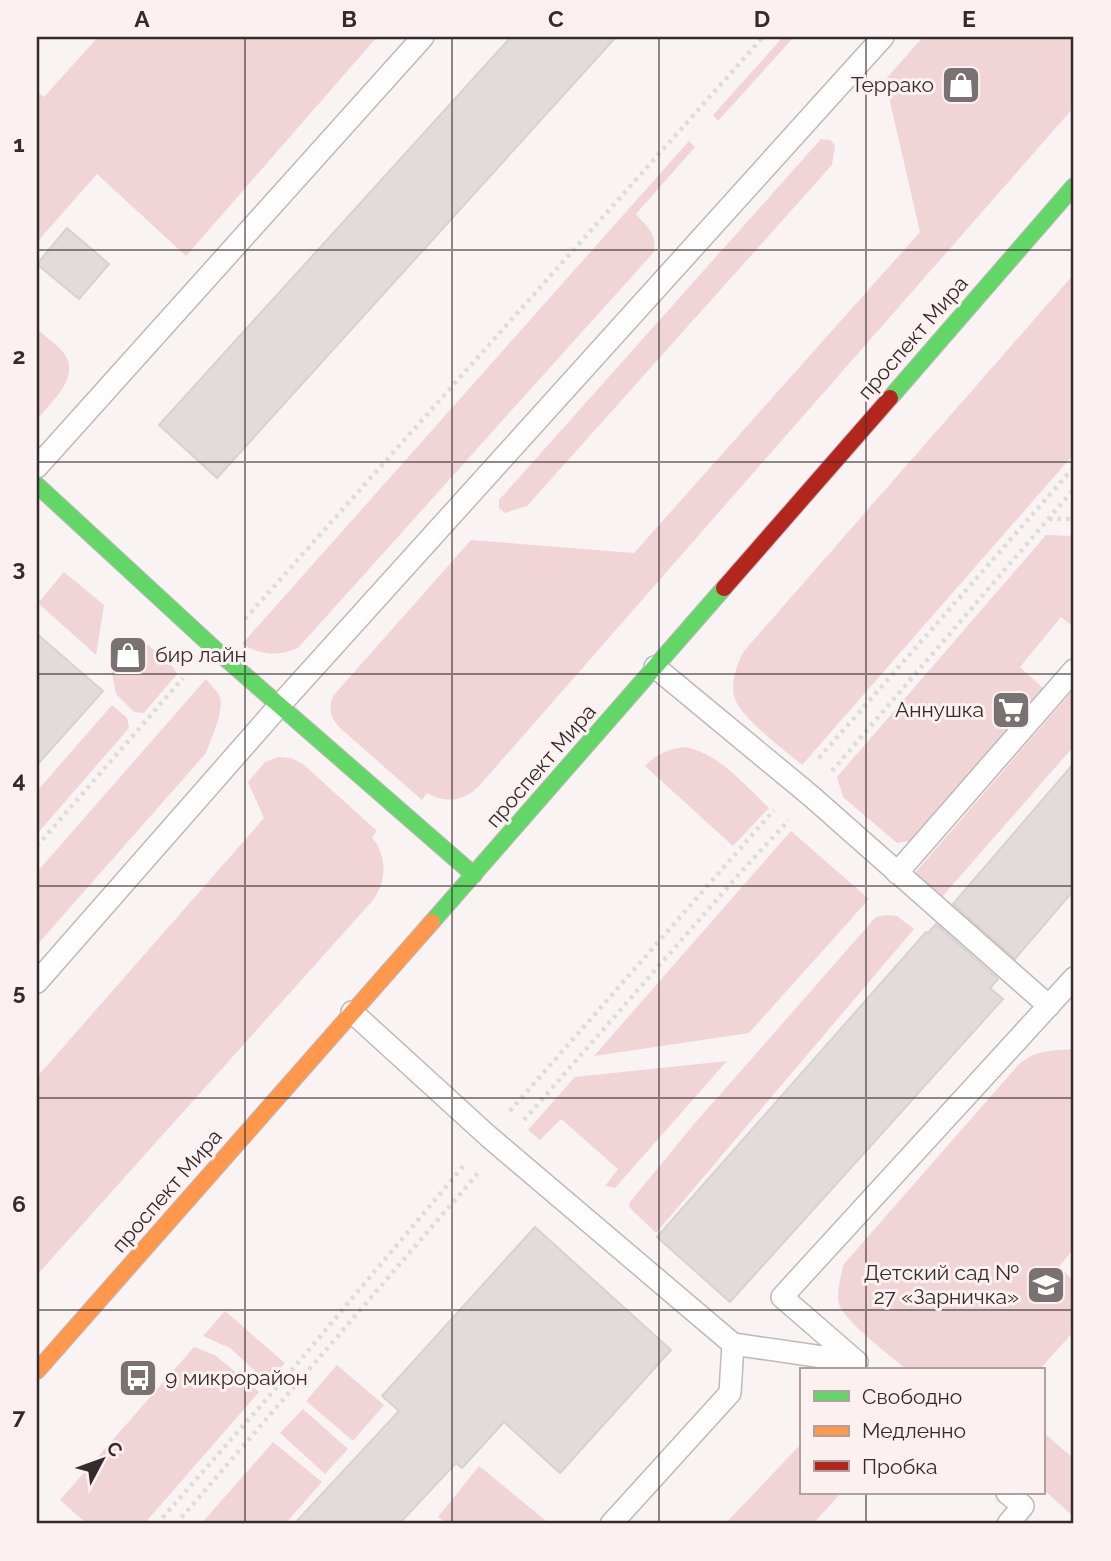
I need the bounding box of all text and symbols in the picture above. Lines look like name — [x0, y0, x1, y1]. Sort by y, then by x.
text: A — [134, 5, 150, 32]
text: B — [341, 5, 357, 32]
text: C — [548, 5, 564, 32]
text: D — [754, 5, 770, 32]
text: E — [962, 5, 976, 32]
shop icon: Террако — [940, 64, 982, 106]
place label: Террако — [851, 72, 934, 97]
text: 1 — [13, 130, 25, 157]
street label: проспект Мира — [852, 271, 973, 404]
text: 2 — [13, 342, 25, 369]
text: 3 — [13, 554, 25, 581]
shop icon: бир лайн — [107, 634, 149, 676]
place label: бир лайн — [155, 642, 247, 667]
supermarket icon: Аннушка — [990, 689, 1032, 731]
place label: Аннушка — [895, 697, 984, 722]
street label: проспект Мира — [480, 699, 601, 832]
text: 4 — [12, 766, 26, 793]
text: 5 — [13, 978, 26, 1005]
street label: проспект Мира — [106, 1124, 227, 1257]
text: 6 — [12, 1190, 26, 1217]
place label: Детский сад № 27 «Зарничка» — [864, 1260, 1019, 1309]
school or university icon: Детский сад № 27 «Зарничка» — [1025, 1264, 1067, 1306]
bus stop icon: 9 микрорайон — [117, 1357, 159, 1399]
place label: 9 микрорайон — [165, 1365, 308, 1390]
legend — [800, 1368, 1044, 1494]
text: Свободно — [862, 1384, 962, 1409]
text: 7 — [13, 1402, 26, 1429]
text: Медленно — [862, 1418, 966, 1443]
north arrow — [66, 1424, 136, 1494]
text: С — [102, 1437, 127, 1461]
text: Пробка — [862, 1454, 938, 1479]

